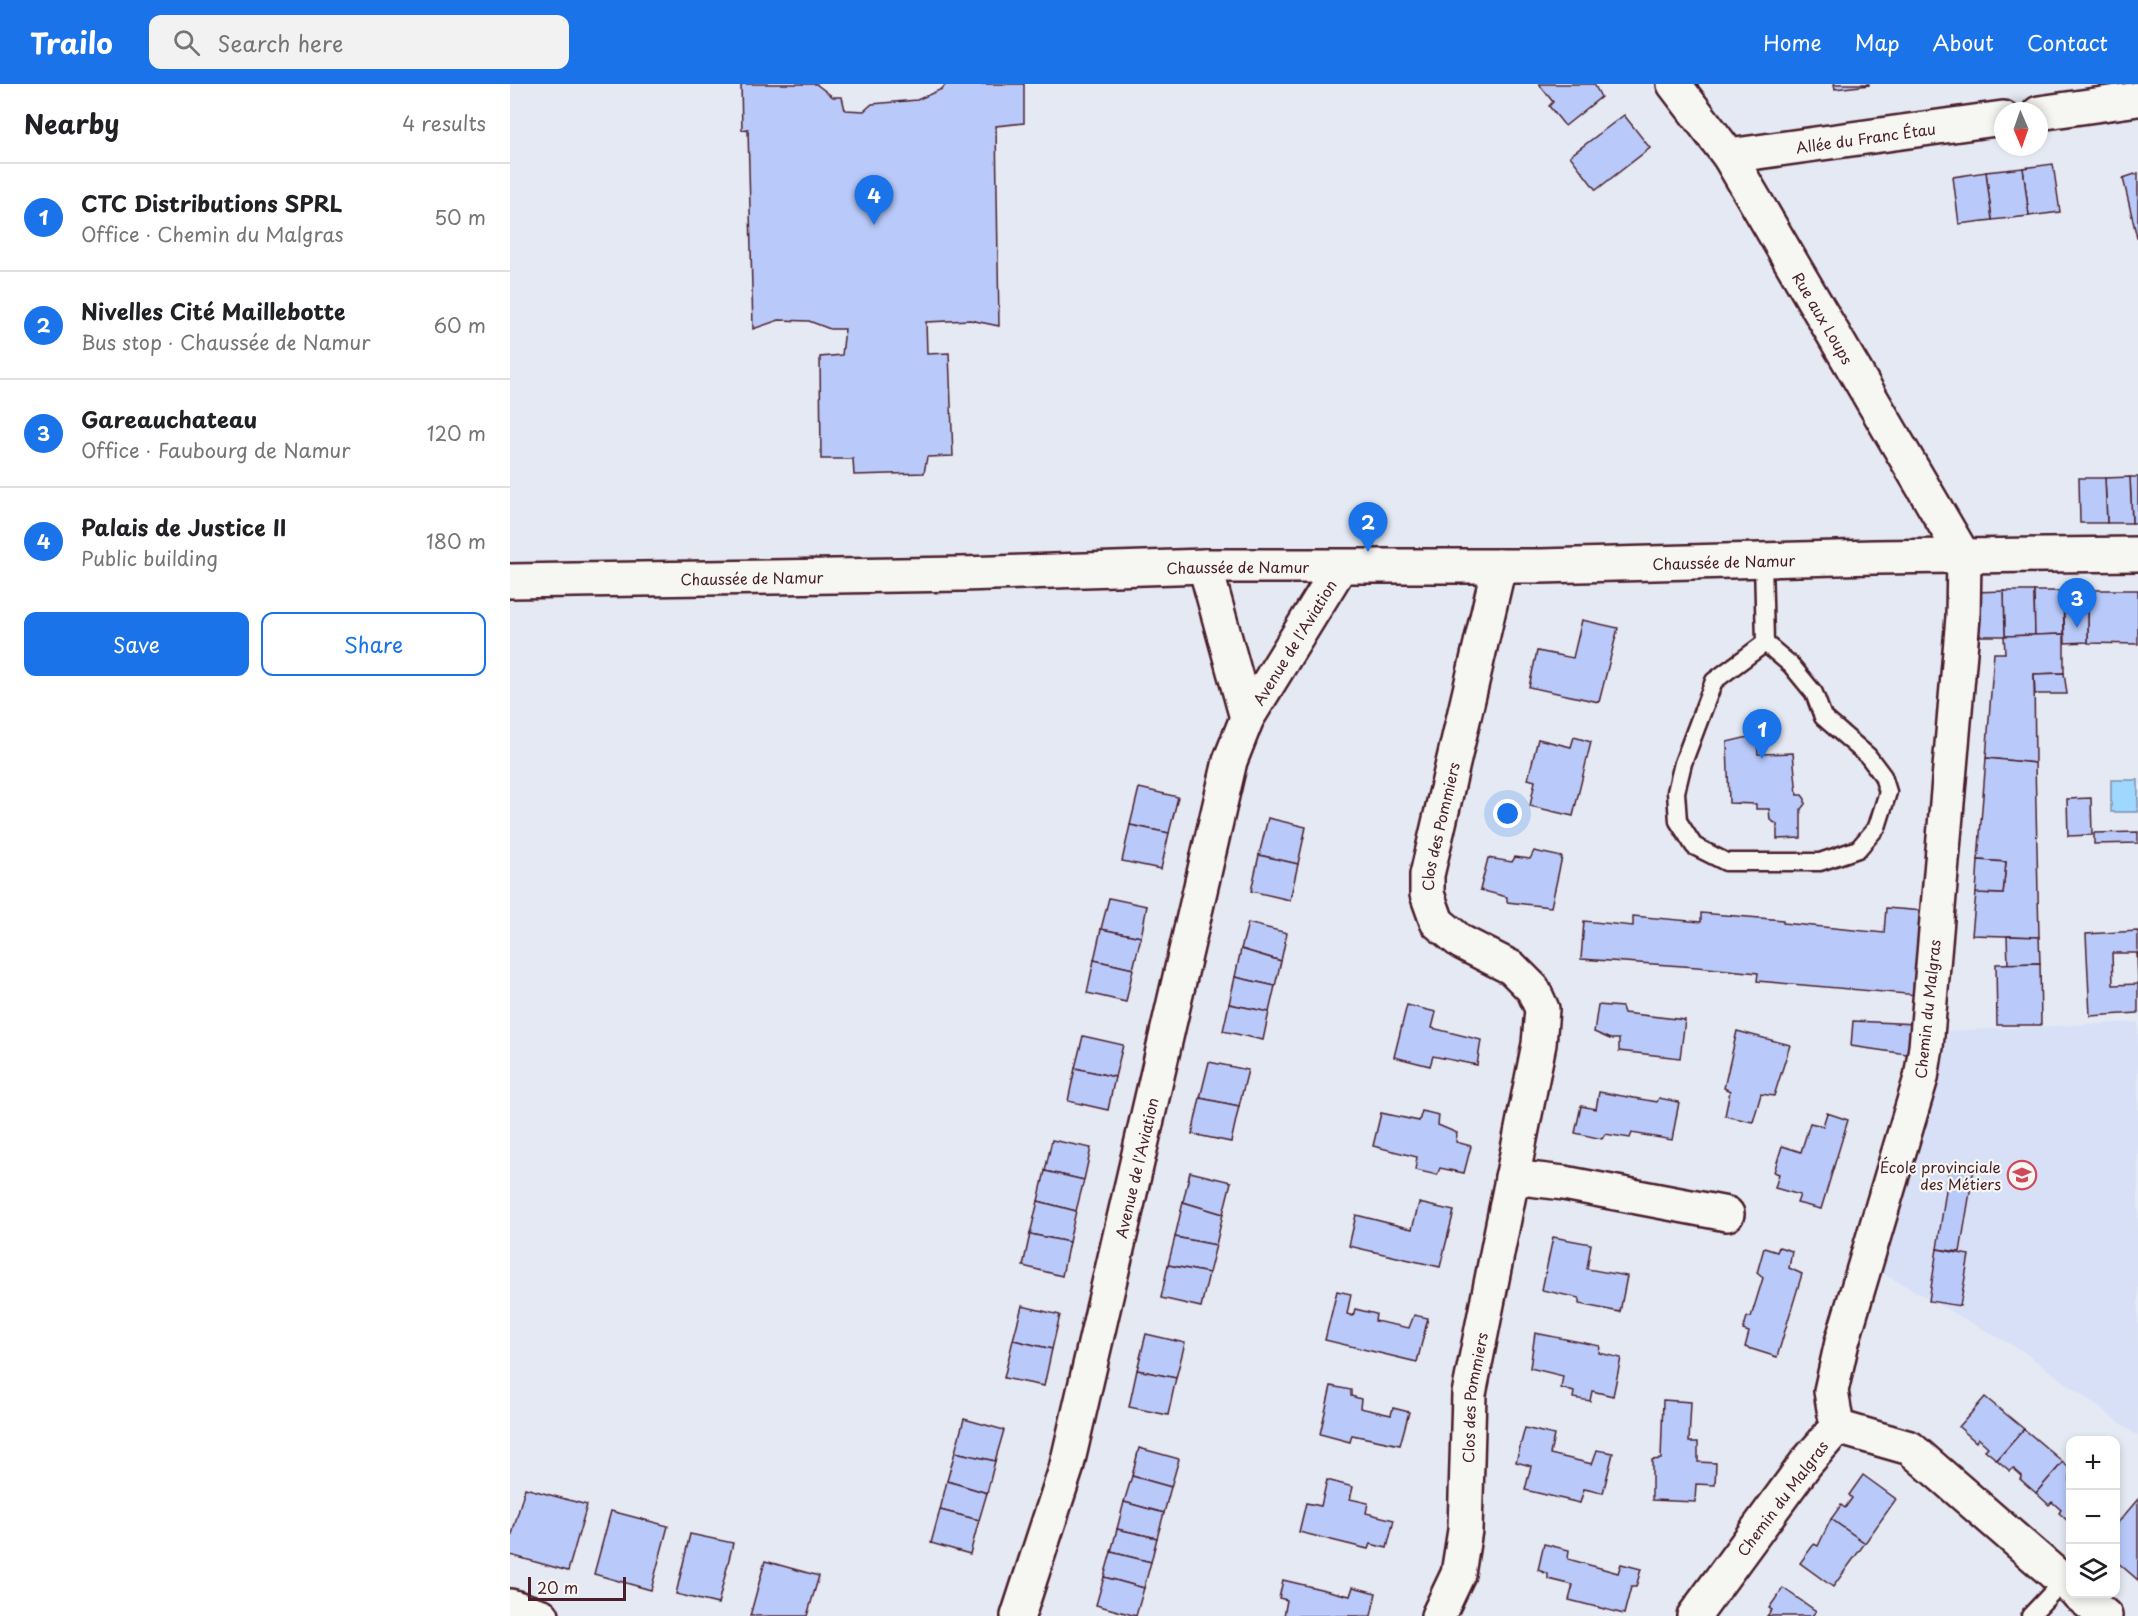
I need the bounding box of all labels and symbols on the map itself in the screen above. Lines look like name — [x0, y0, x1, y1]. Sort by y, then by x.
north arrow — [1994, 102, 2048, 156]
street label: Allée du Franc Étau — [1794, 116, 1937, 158]
pin: 4 — [854, 176, 894, 225]
street label: Rue aux Loups — [1788, 267, 1860, 368]
pin: 2 — [1348, 502, 1388, 552]
street label: Chaussée de Namur — [1652, 548, 1796, 574]
street label: Chaussée de Namur — [1166, 555, 1309, 579]
street label: Chaussée de Namur — [680, 565, 824, 590]
street label: Avenue de l'Aviation — [1246, 575, 1341, 709]
pin: 3 — [2058, 578, 2096, 628]
pin: 1 — [1742, 710, 1782, 759]
street label: Clos des Pommiers — [1416, 759, 1465, 891]
your location — [1493, 799, 1522, 828]
street label: Chemin du Malgras — [1908, 938, 1946, 1080]
street label: Avenue de l'Aviation — [1108, 1095, 1163, 1240]
place label: École provinciale des Métiers — [1880, 1155, 2001, 1195]
school or university icon: École provinciale des Métiers — [2006, 1159, 2038, 1191]
street label: Clos des Pommiers — [1455, 1330, 1493, 1463]
street label: Chemin du Malgras — [1731, 1435, 1833, 1561]
scale bar — [528, 1574, 626, 1602]

